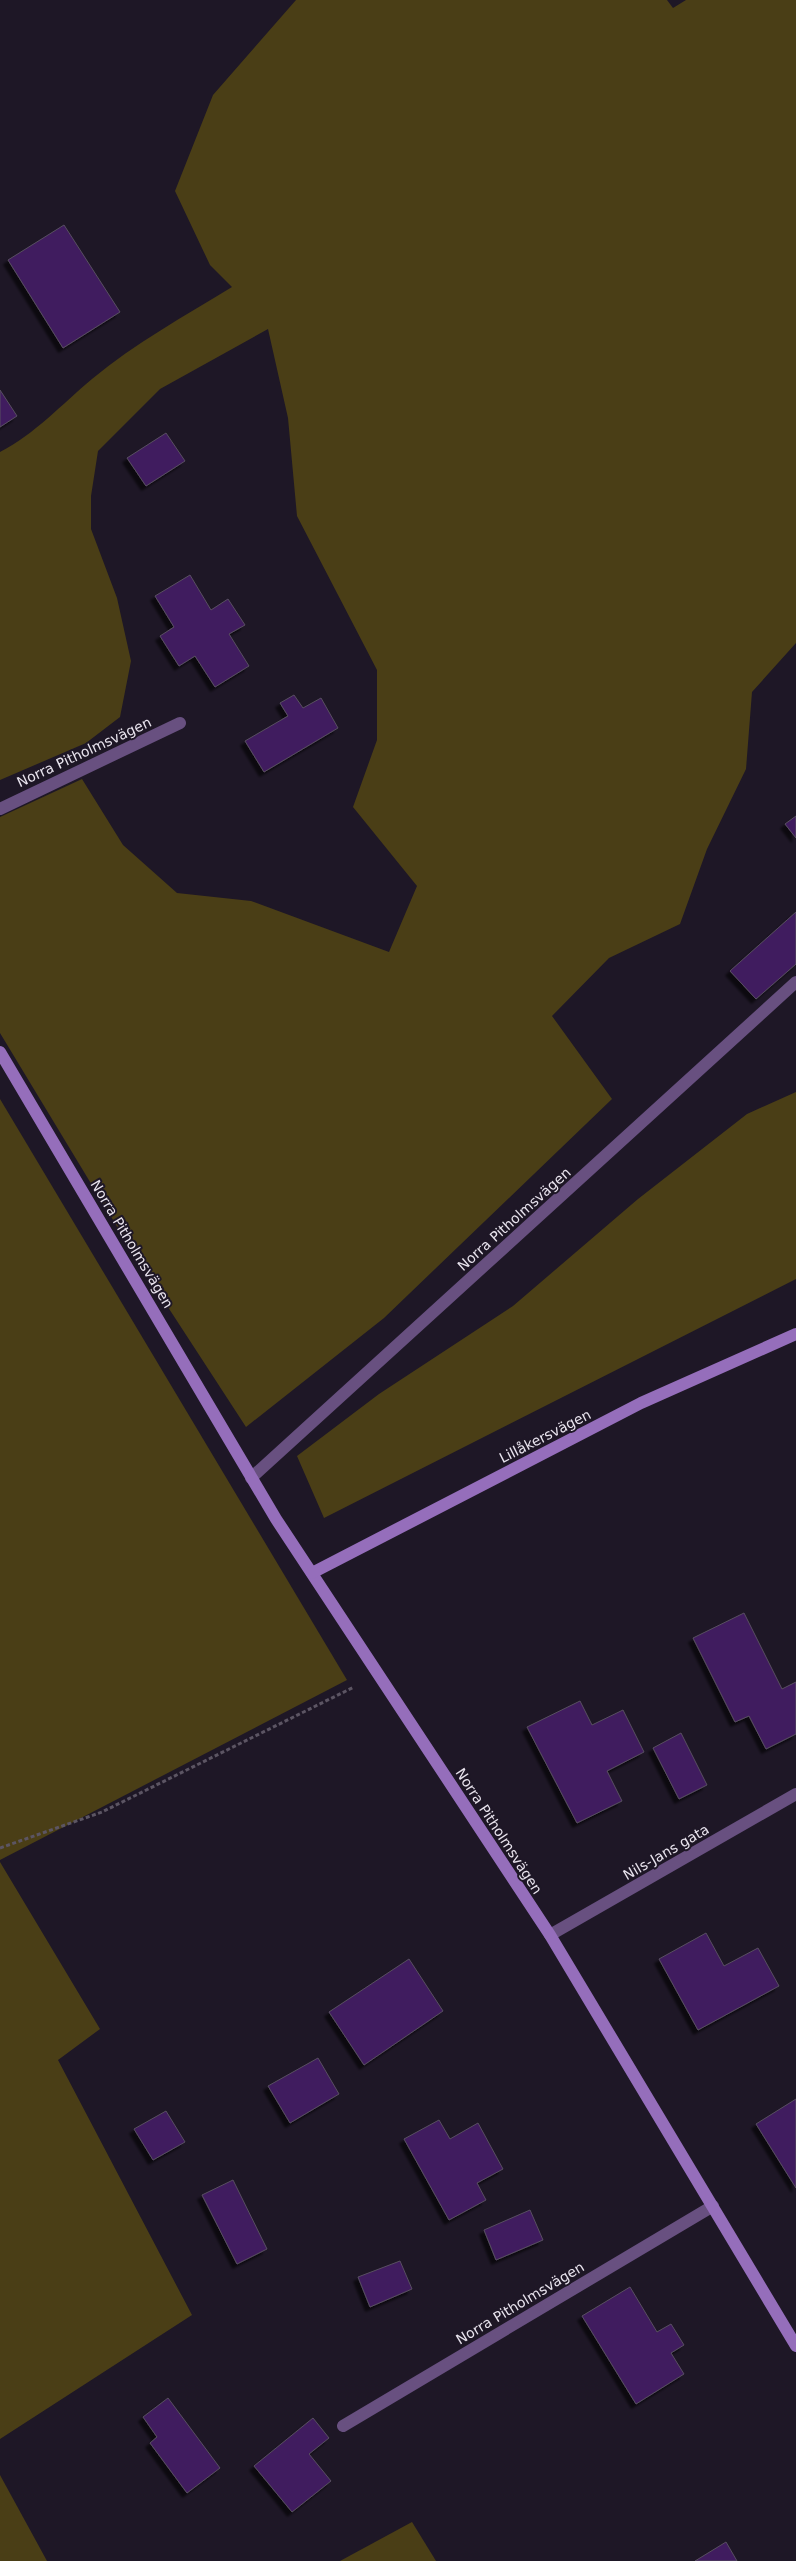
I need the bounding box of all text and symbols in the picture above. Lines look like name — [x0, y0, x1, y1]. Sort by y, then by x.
street label: Norra Pitholmsvägen — [14, 714, 154, 790]
street label: Norra Pitholmsvägen — [454, 1164, 574, 1274]
street label: Norra Pitholmsvägen — [87, 1177, 177, 1311]
street label: Lillåkersvägen — [497, 1406, 593, 1466]
street label: Norra Pitholmsvägen — [452, 1765, 546, 1897]
street label: Nils-Jans gata — [620, 1821, 712, 1883]
street label: Norra Pitholmsvägen — [453, 2258, 587, 2348]

